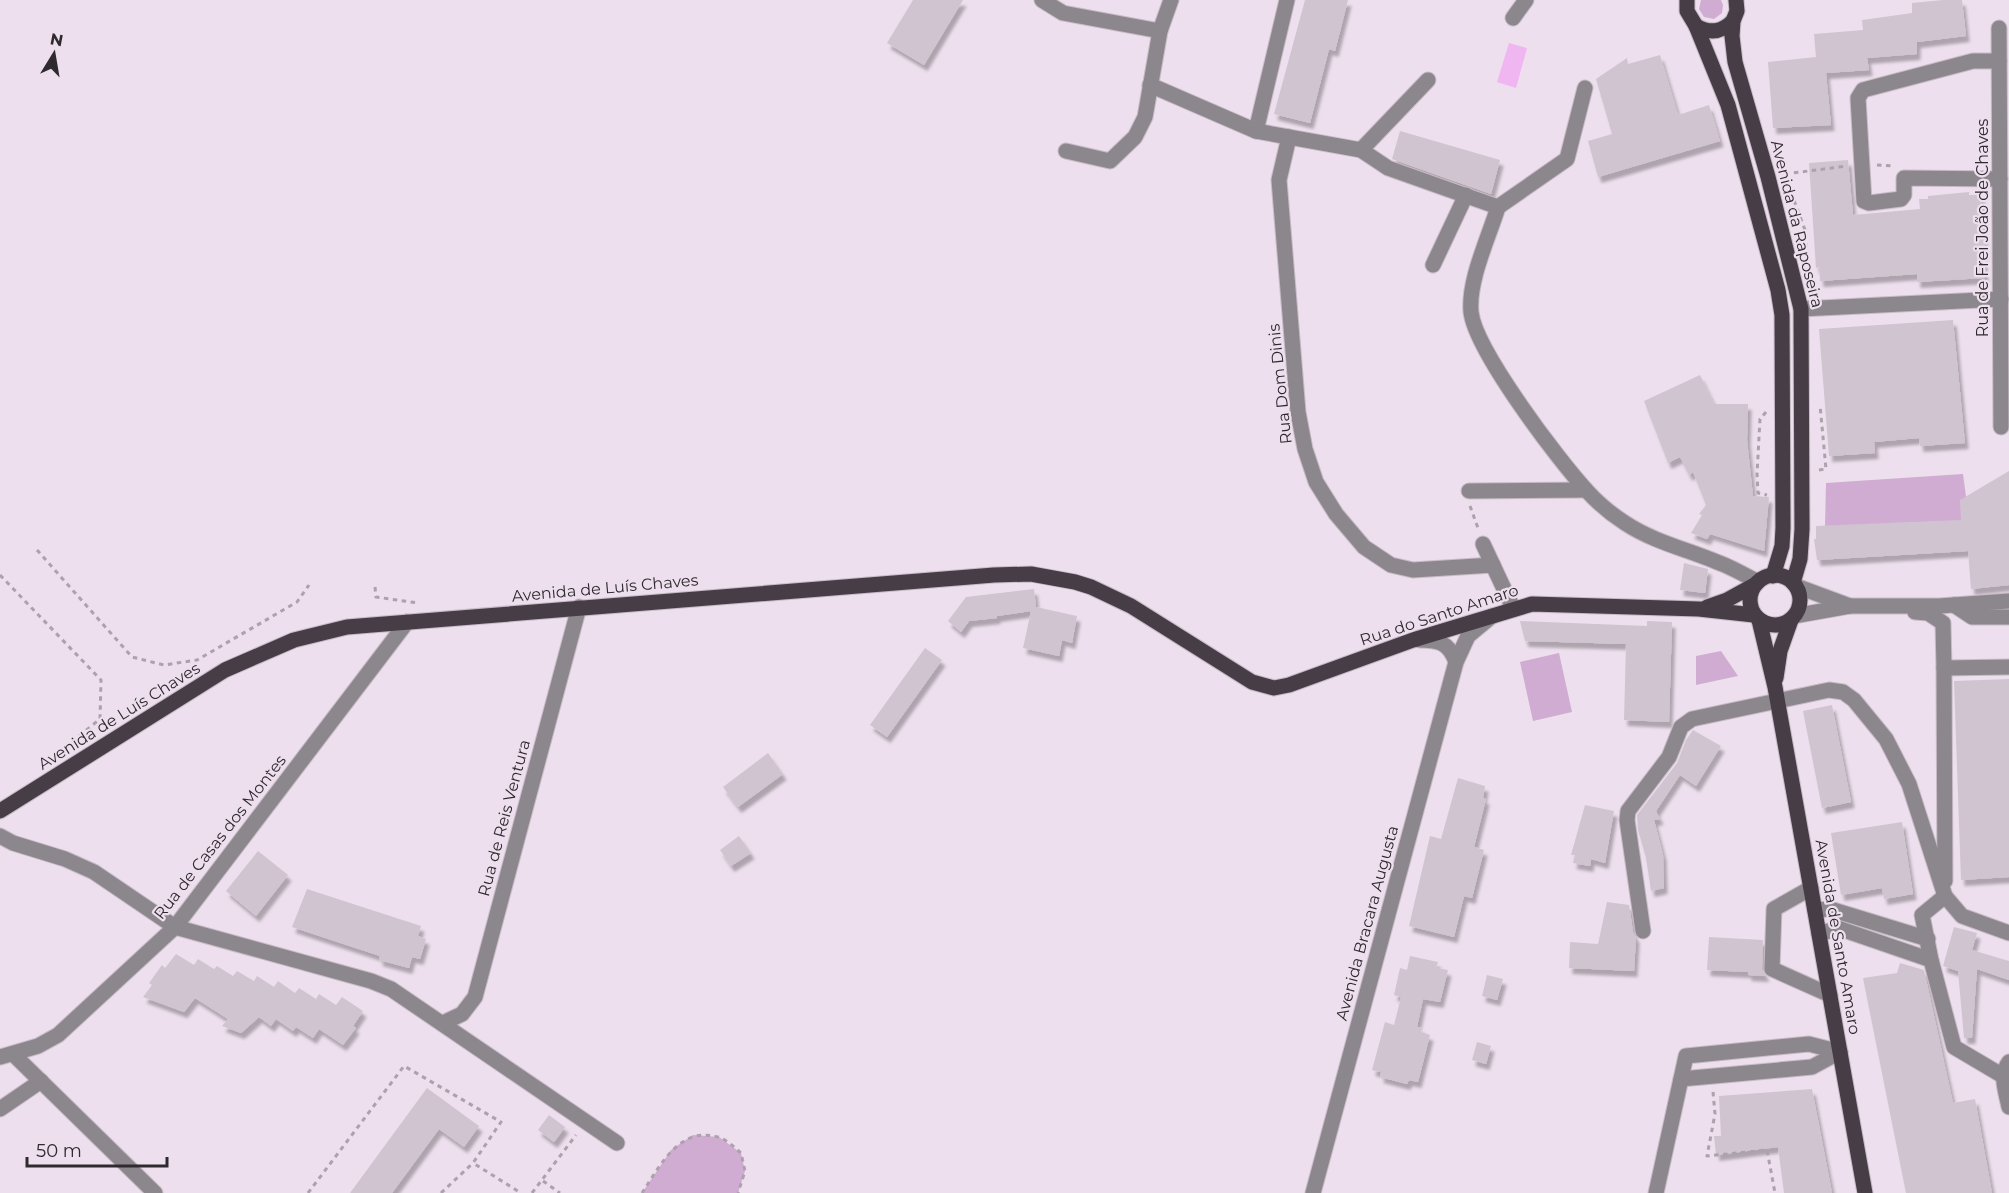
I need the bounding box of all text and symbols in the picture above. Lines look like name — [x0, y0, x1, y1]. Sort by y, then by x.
north arrow — [24, 24, 84, 84]
text: N — [49, 29, 65, 50]
street label: Rua de Frei João de Chaves — [1973, 118, 1992, 337]
street label: Avenida da Raposeira — [1767, 138, 1827, 310]
street label: Rua Dom Dinis — [1264, 323, 1296, 445]
street label: Avenida de Luís Chaves — [511, 570, 699, 606]
street label: Rua do Santo Amaro — [1357, 580, 1521, 650]
street label: Avenida de Luís Chaves — [35, 658, 204, 774]
street label: Rua de Reis Ventura — [474, 738, 534, 898]
street label: Rua de Casas dos Montes — [150, 751, 290, 923]
street label: Avenida Bracara Augusta — [1332, 823, 1402, 1023]
street label: Avenida de Santo Amaro — [1811, 838, 1865, 1036]
scale bar — [27, 1130, 166, 1168]
text: 50 m — [36, 1140, 82, 1162]

